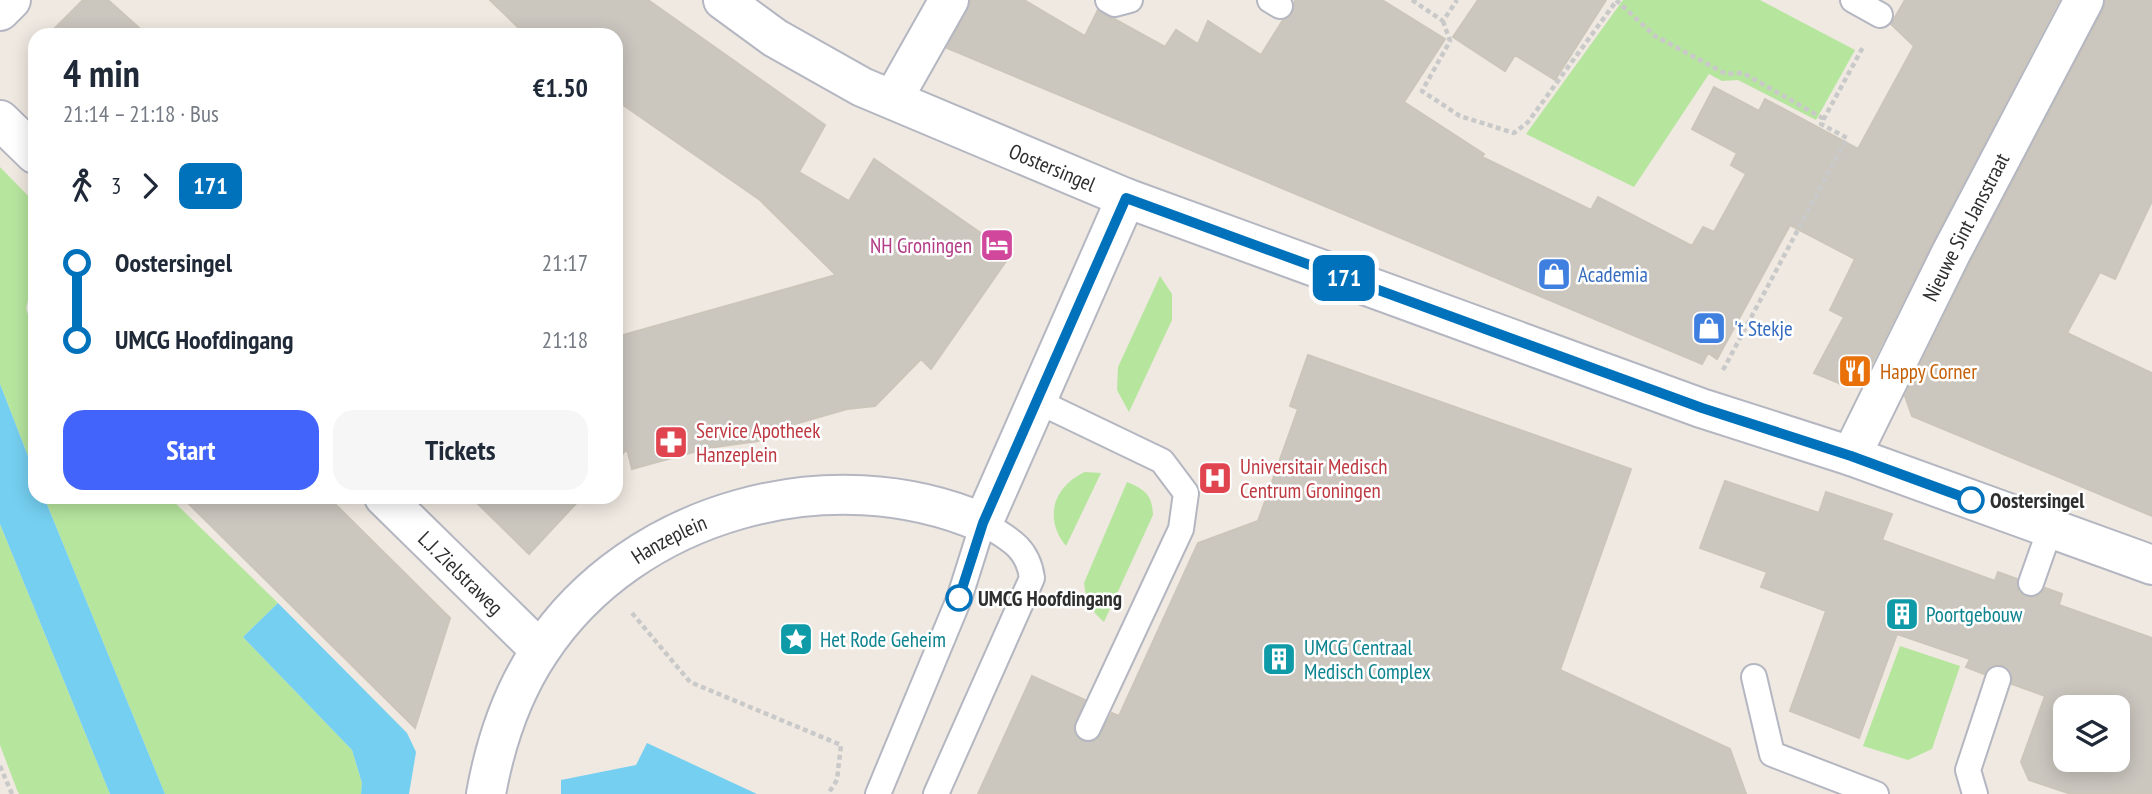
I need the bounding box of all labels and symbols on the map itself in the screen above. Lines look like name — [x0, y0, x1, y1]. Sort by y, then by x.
street label: Oostersingel — [1005, 137, 1100, 197]
street label: Nieuwe Sint Jansstraat — [1916, 148, 2015, 305]
hotel icon: NH Groningen — [978, 226, 1016, 264]
place label: NH Groningen — [870, 232, 972, 259]
line badge: 171 — [1304, 255, 1384, 301]
shop icon: Academia — [1535, 255, 1573, 293]
place label: Academia — [1578, 261, 1648, 288]
shop icon: 't Stekje — [1690, 309, 1728, 347]
place label: 't Stekje — [1734, 315, 1793, 342]
restaurant icon: Happy Corner — [1836, 352, 1874, 390]
place label: Happy Corner — [1880, 358, 1977, 385]
place label: Service Apotheek Hanzeplein — [696, 417, 820, 468]
pharmacy icon: Service Apotheek Hanzeplein — [652, 423, 690, 461]
place label: Universitair Medisch Centrum Groningen — [1240, 453, 1387, 504]
hospital icon: Universitair Medisch Centrum Groningen — [1196, 459, 1234, 497]
marker: Oostersingel — [1958, 487, 1984, 513]
place label: Oostersingel — [1990, 487, 2085, 514]
street label: Hanzeplein — [626, 508, 710, 569]
street label: L.J. Zielstraweg — [413, 525, 509, 620]
marker: UMCG Hoofdingang — [946, 585, 972, 611]
place label: UMCG Hoofdingang — [978, 585, 1122, 612]
building icon: Poortgebouw — [1883, 595, 1921, 633]
place label: Poortgebouw — [1926, 601, 2023, 628]
place icon: Het Rode Geheim — [777, 620, 815, 658]
place label: Het Rode Geheim — [820, 626, 946, 653]
place label: UMCG Centraal Medisch Complex — [1304, 634, 1431, 685]
building icon: UMCG Centraal Medisch Complex — [1260, 640, 1298, 678]

